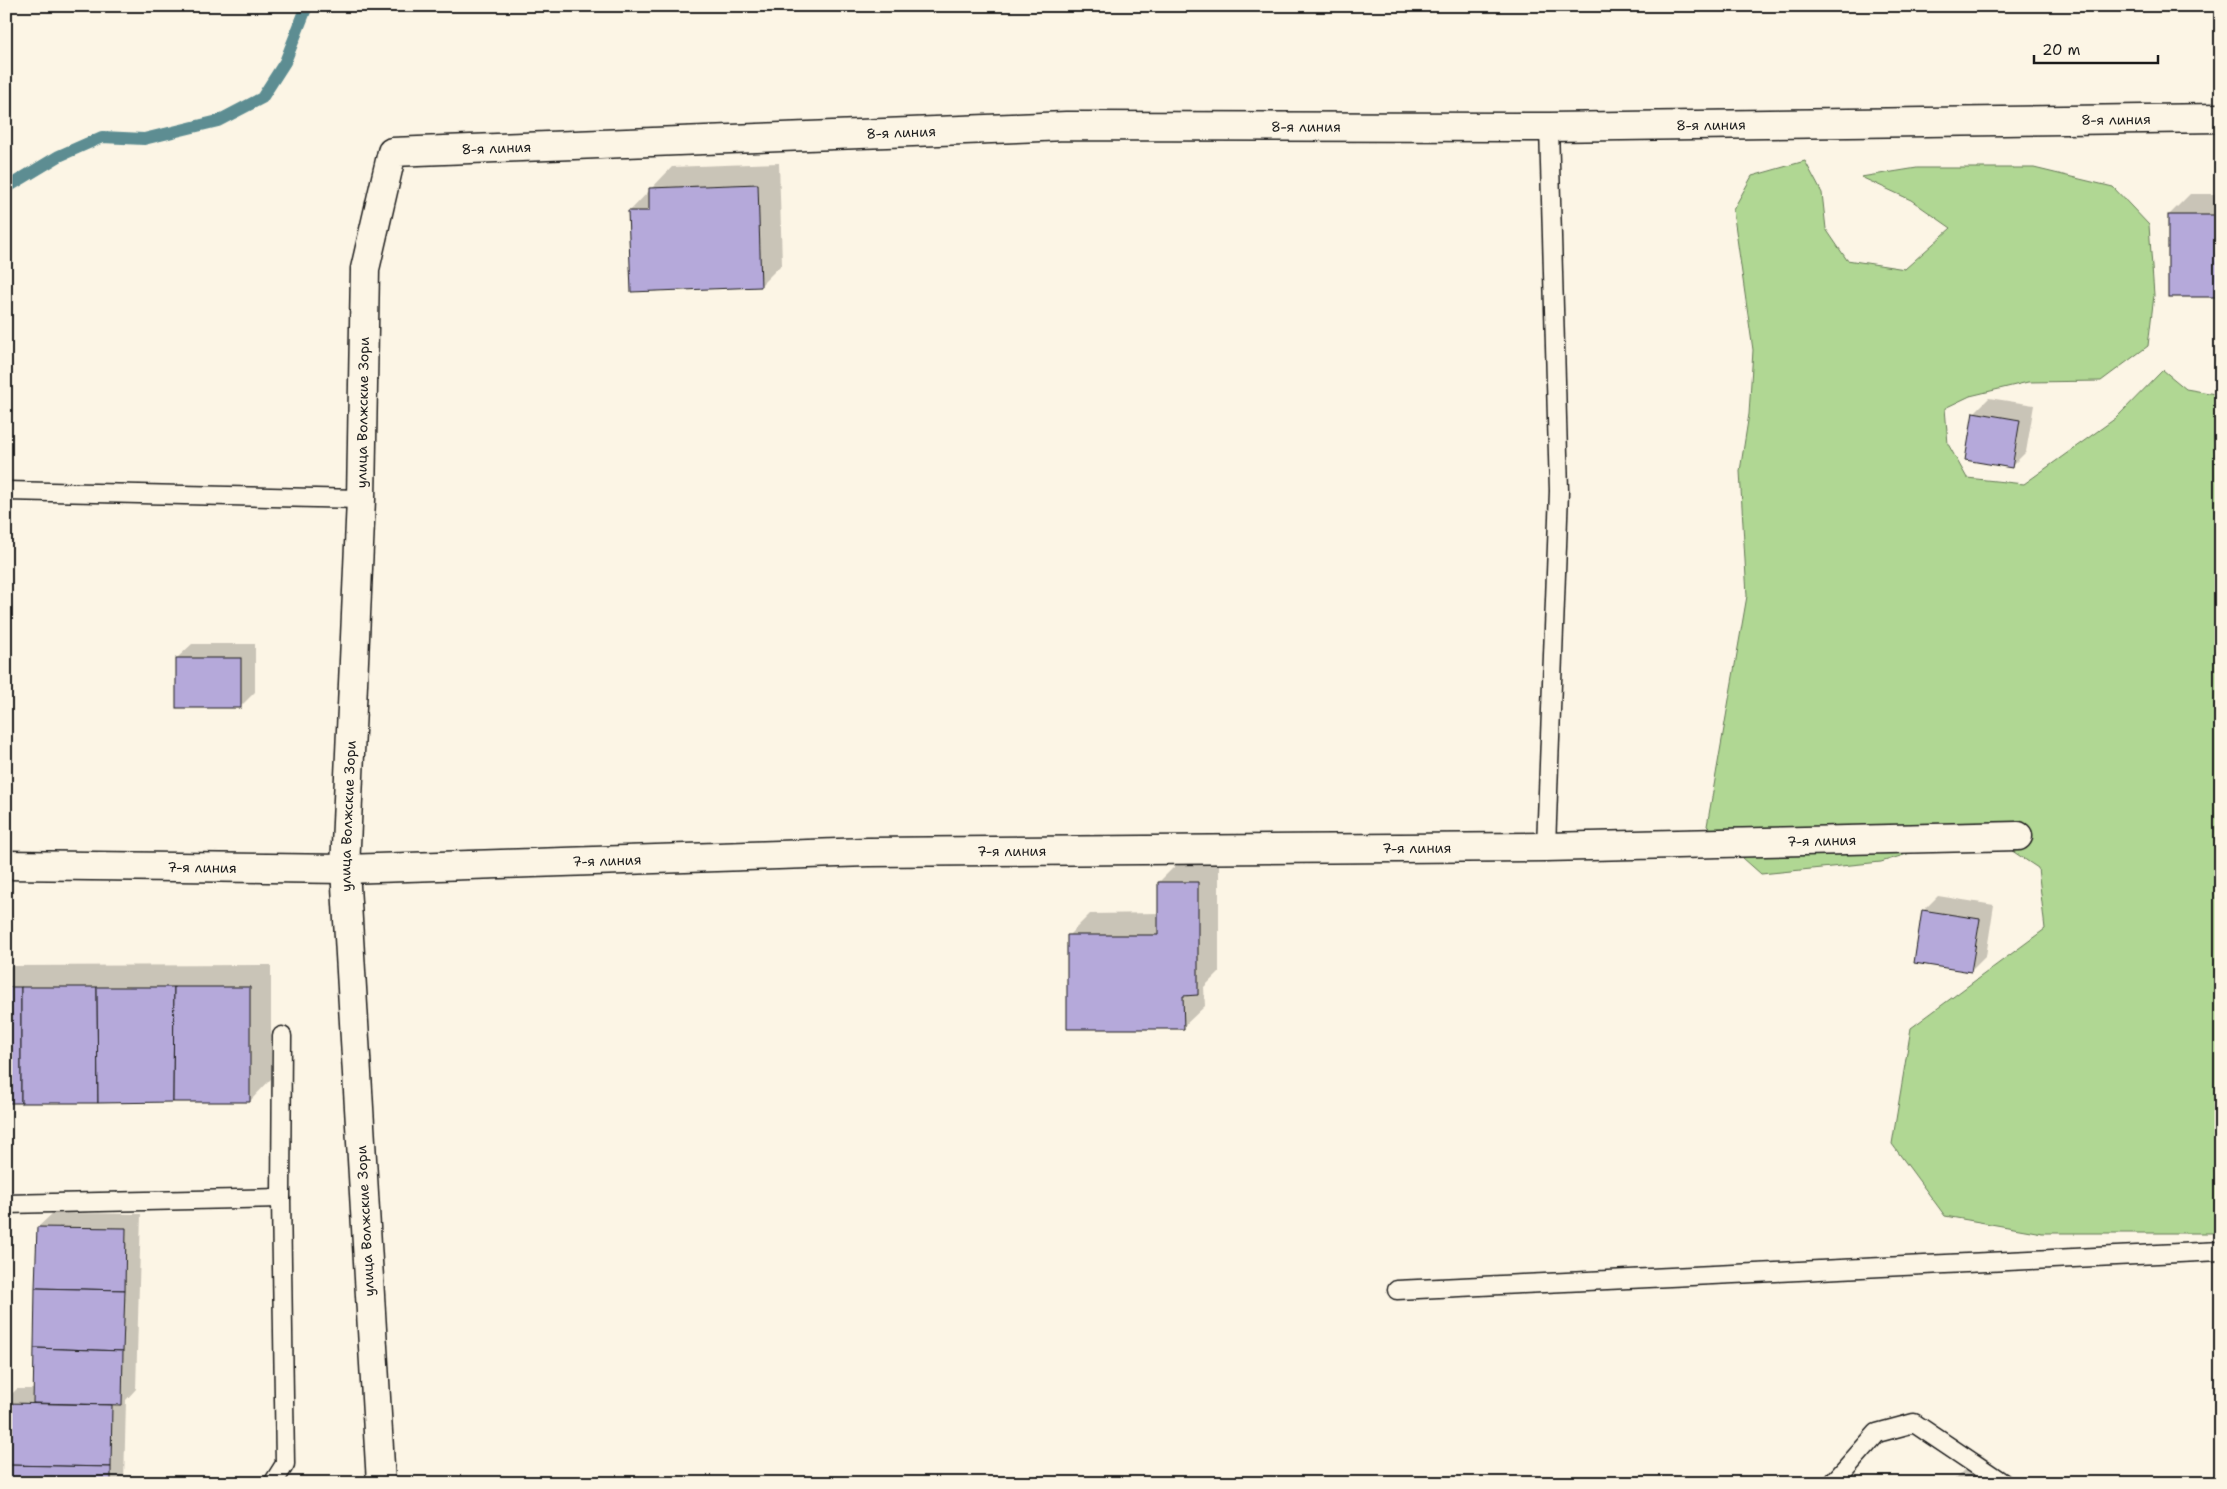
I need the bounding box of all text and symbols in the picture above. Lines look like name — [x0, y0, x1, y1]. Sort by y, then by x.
scale bar — [2034, 32, 2158, 64]
text: 20 m — [2042, 40, 2081, 60]
street label: 8-я линия — [2081, 110, 2151, 129]
street label: 8-я линия — [1676, 115, 1746, 134]
street label: 8-я линия — [1271, 117, 1341, 136]
street label: 8-я линия — [866, 122, 936, 143]
street label: 8-я линия — [461, 138, 532, 158]
street label: улица Волжские Зори — [352, 336, 373, 488]
street label: улица Волжские Зори — [336, 740, 360, 892]
street label: 7-я линия — [1787, 831, 1857, 850]
street label: 7-я линия — [1382, 839, 1451, 857]
street label: 7-я линия — [977, 842, 1046, 860]
street label: 7-я линия — [572, 850, 642, 871]
street label: 7-я линия — [167, 858, 237, 877]
street label: улица Волжские Зори — [352, 1145, 378, 1297]

